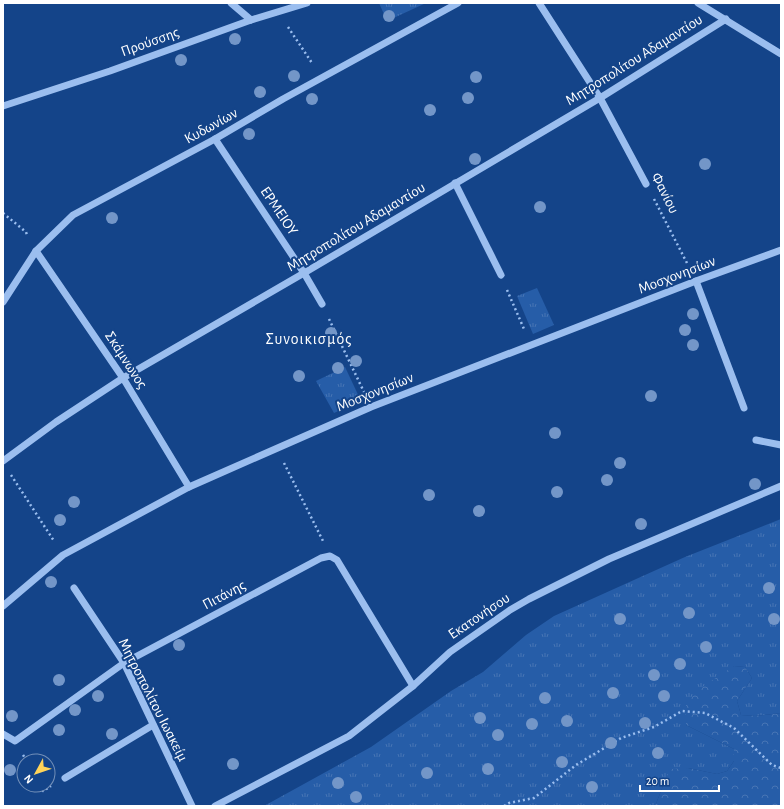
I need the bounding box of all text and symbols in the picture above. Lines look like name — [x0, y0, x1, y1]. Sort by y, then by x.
street label: Μητροπολίτου Αδαμαντίου — [563, 12, 705, 108]
street label: Προύσσης — [119, 25, 181, 59]
street label: Κυδωνίων — [182, 105, 240, 147]
street label: Φανίου — [648, 170, 682, 216]
street label: Μητροπολίτου Αδαμαντίου — [284, 180, 428, 274]
street label: ΕΡΜΕΙΟΥ — [257, 184, 301, 238]
street label: Μοσχονησίων — [636, 253, 718, 297]
street label: Σκάμνωνος — [102, 329, 150, 392]
district label: Συνοικισμός — [266, 331, 352, 348]
street label: Μοσχονησίων — [334, 370, 416, 414]
street label: Πιτάνης — [200, 577, 248, 613]
street label: Εκατονήσου — [446, 590, 512, 642]
street label: Μητροπολίτου Ιωακείμ — [115, 636, 191, 764]
north arrow — [16, 753, 56, 793]
scale bar — [640, 767, 719, 793]
text: N — [22, 773, 35, 786]
text: 20 m — [646, 775, 669, 787]

